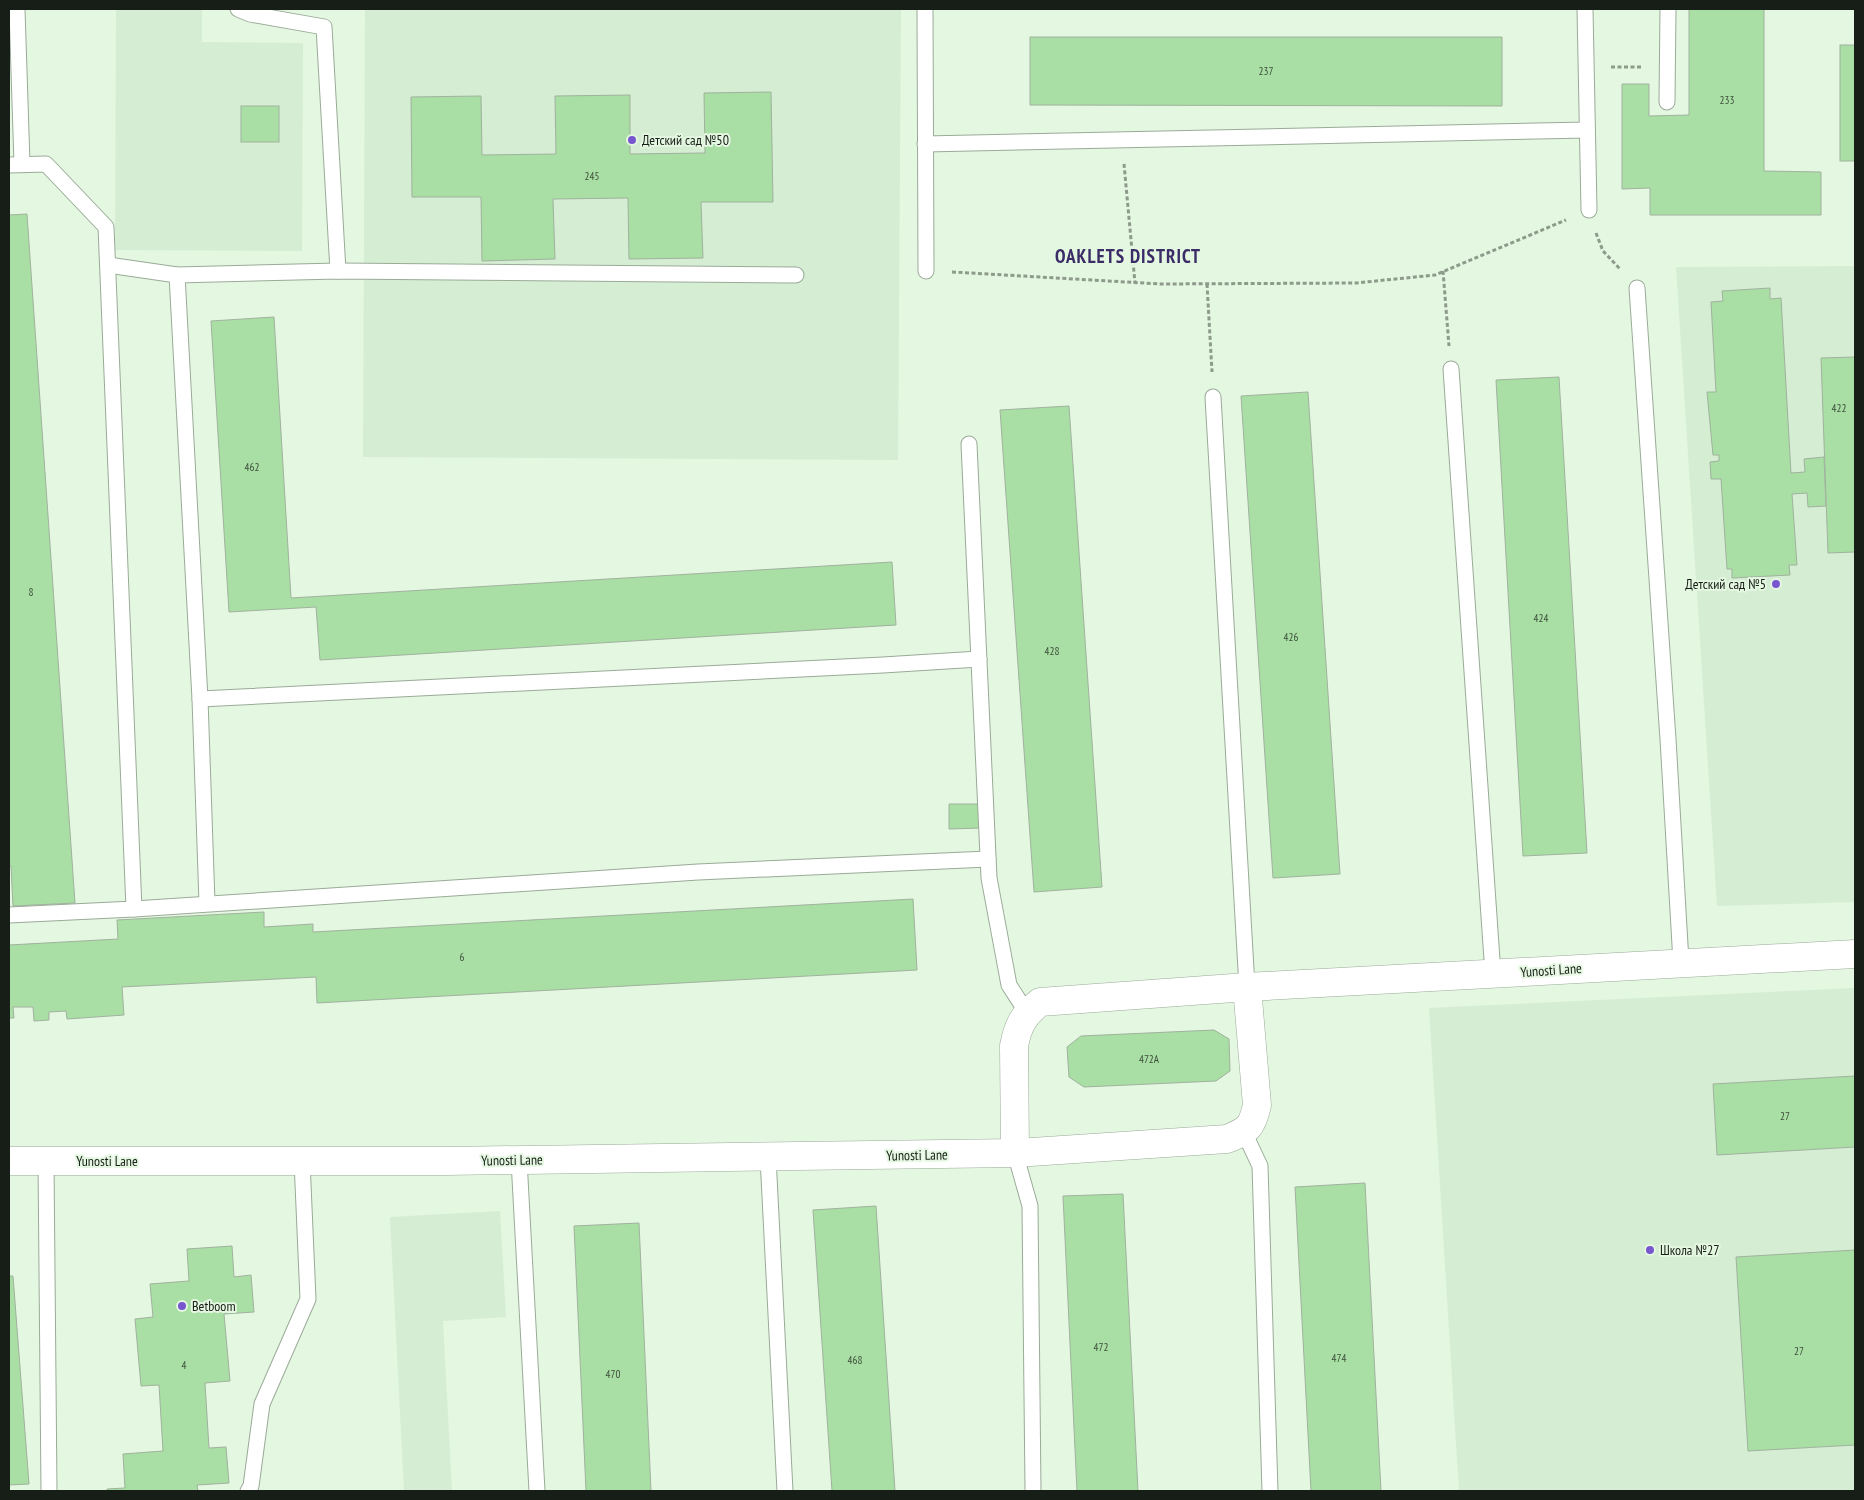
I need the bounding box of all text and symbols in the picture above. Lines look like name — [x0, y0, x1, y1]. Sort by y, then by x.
house number: 237 — [1259, 64, 1273, 78]
house number: 233 — [1720, 93, 1734, 107]
place label: Детский сад №50 — [642, 131, 729, 149]
marker: Детский сад №50 — [626, 134, 638, 146]
house number: 245 — [585, 169, 599, 183]
district label: OAKLETS DISTRICT — [1055, 244, 1201, 268]
house number: 422 — [1832, 401, 1846, 415]
house number: 462 — [245, 460, 259, 474]
place label: Детский сад №5 — [1685, 575, 1766, 593]
marker: Детский сад №5 — [1770, 578, 1782, 590]
house number: 8 — [29, 585, 34, 599]
house number: 424 — [1534, 611, 1548, 625]
house number: 426 — [1284, 630, 1298, 644]
house number: 428 — [1045, 644, 1059, 658]
house number: 6 — [460, 950, 465, 964]
street label: Yunosti Lane — [1520, 959, 1583, 981]
house number: 472А — [1139, 1052, 1160, 1066]
house number: 27 — [1780, 1109, 1790, 1123]
street label: Yunosti Lane — [886, 1145, 948, 1165]
street label: Yunosti Lane — [481, 1150, 543, 1170]
street label: Yunosti Lane — [76, 1152, 138, 1170]
place label: Школа №27 — [1660, 1241, 1720, 1259]
marker: Школа №27 — [1644, 1244, 1656, 1256]
place label: Betboom — [192, 1297, 236, 1315]
marker: Betboom — [176, 1300, 188, 1312]
house number: 472 — [1094, 1340, 1108, 1354]
house number: 27 — [1794, 1344, 1804, 1358]
house number: 474 — [1332, 1351, 1346, 1365]
house number: 468 — [848, 1353, 862, 1367]
house number: 4 — [182, 1358, 187, 1372]
house number: 470 — [606, 1367, 620, 1381]

